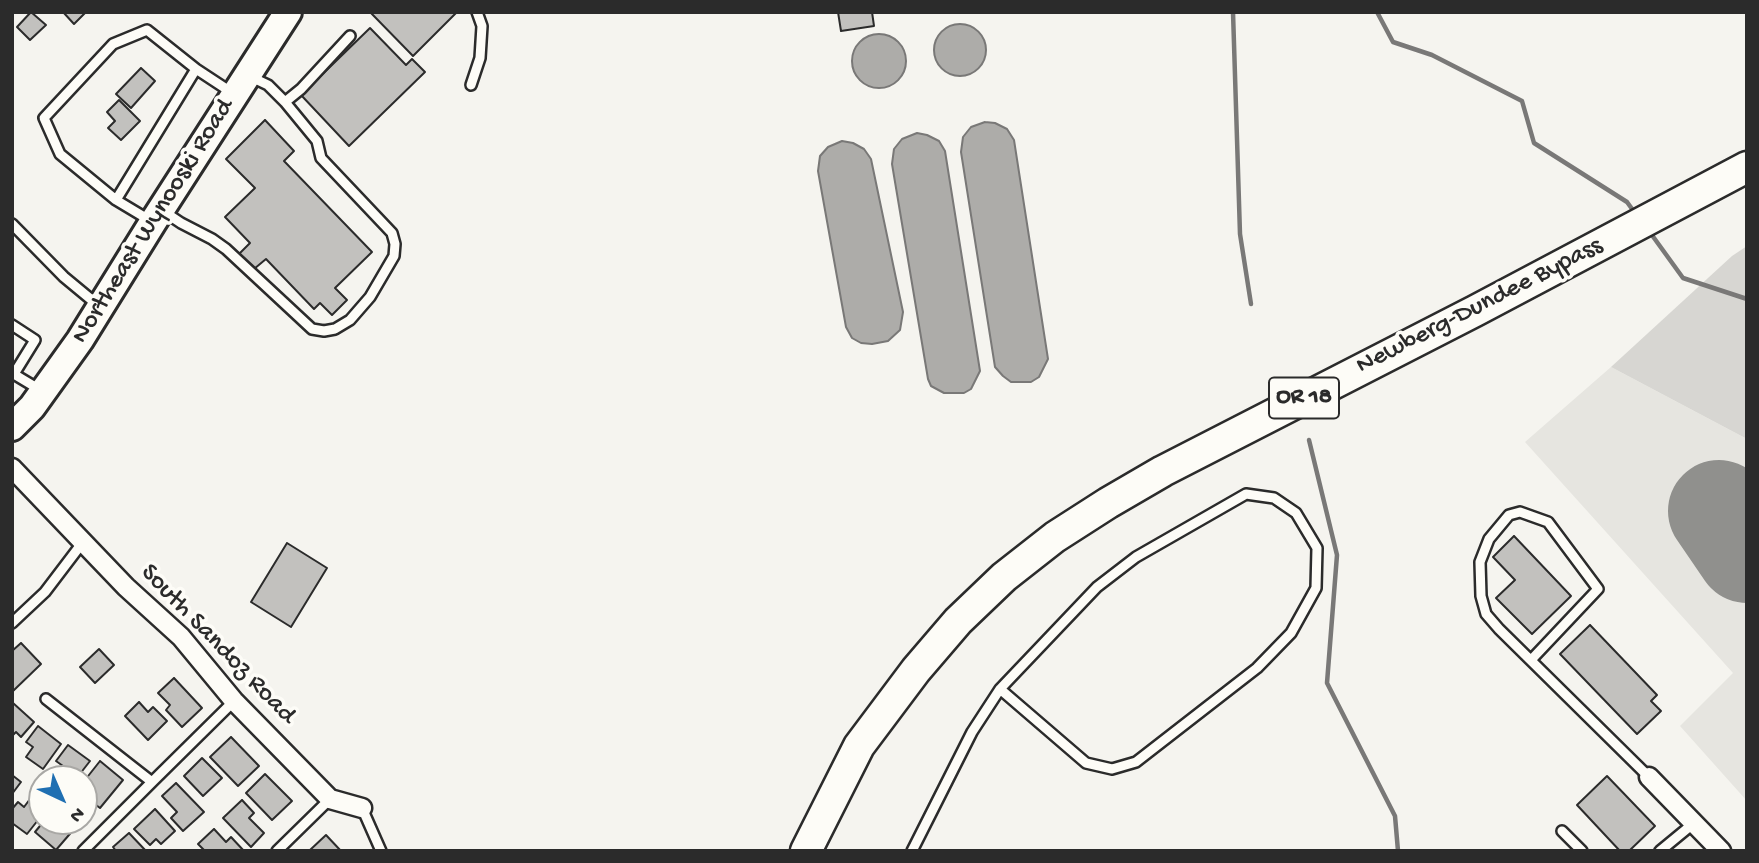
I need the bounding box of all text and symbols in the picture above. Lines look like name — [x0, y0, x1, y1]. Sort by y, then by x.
street label: Northeast Wynooski Road — [66, 94, 242, 350]
street label: Newberg-Dundee Bypass — [1352, 231, 1608, 383]
road number: OR 18 — [1269, 377, 1339, 418]
street label: South Sandoz Road — [133, 558, 301, 732]
north arrow — [28, 765, 98, 835]
text: N — [64, 801, 89, 827]

